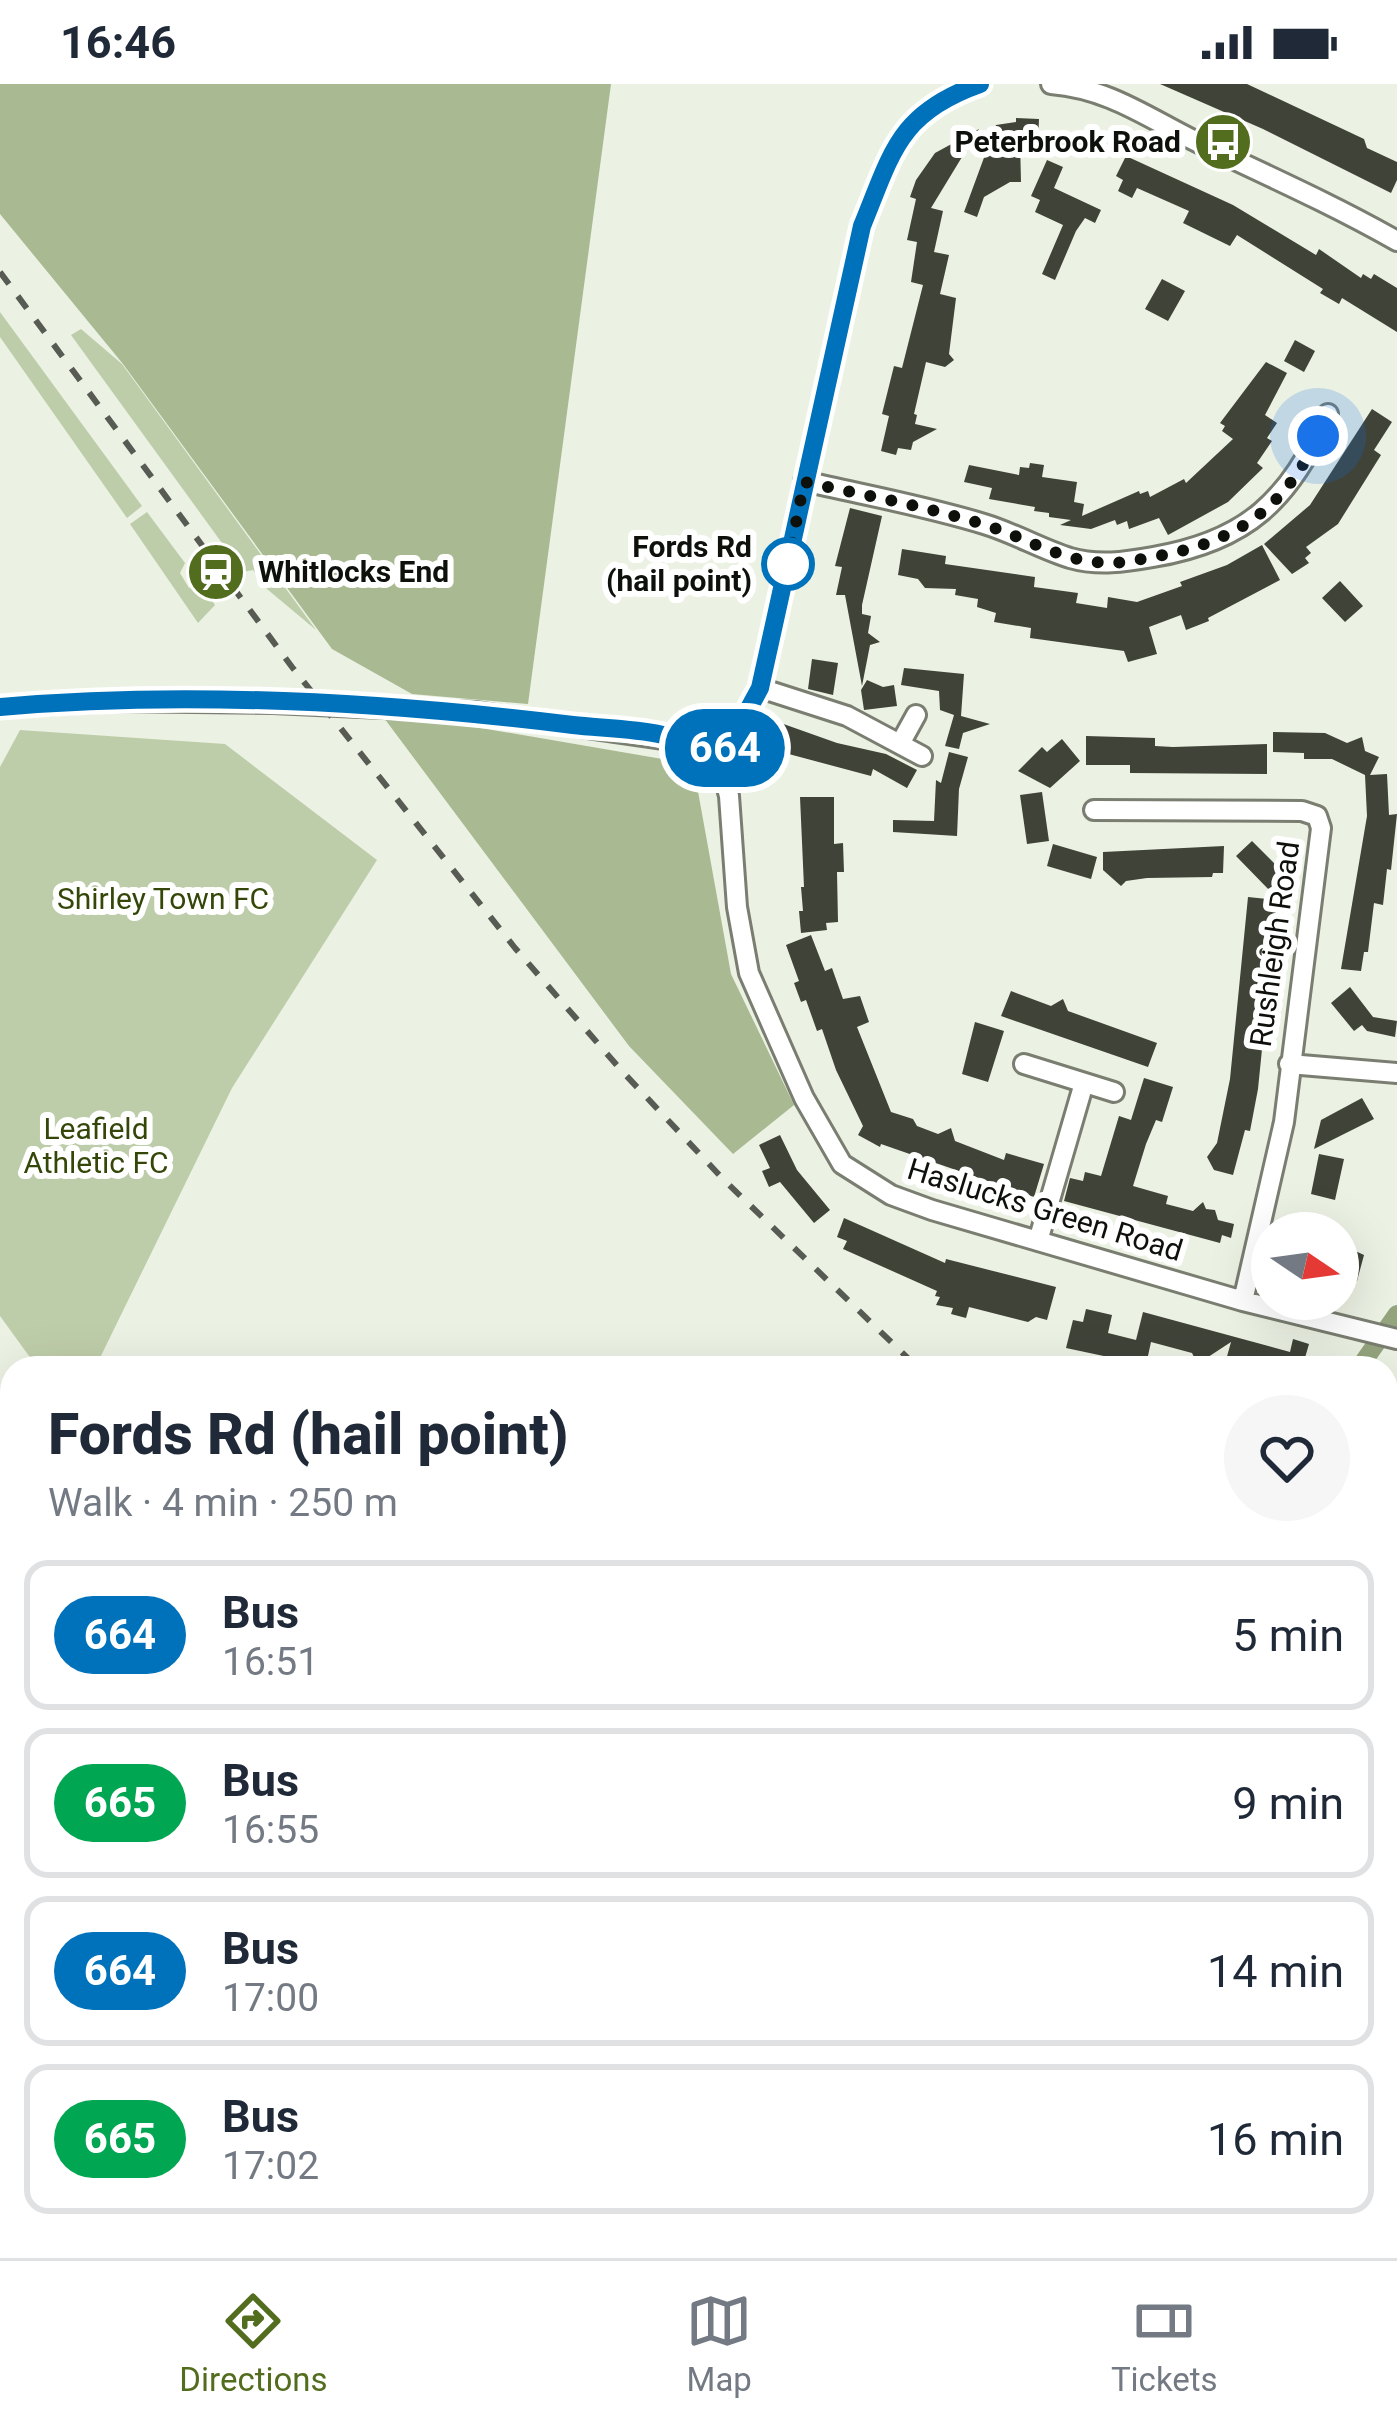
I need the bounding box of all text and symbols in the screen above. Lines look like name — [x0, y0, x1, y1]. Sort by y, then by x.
text: 16:46 — [60, 16, 176, 69]
bus stop icon: Peterbrook Road — [1192, 111, 1254, 173]
place label: Peterbrook Road — [954, 124, 1181, 159]
your location — [1288, 406, 1348, 466]
place label: Fords Rd (hail point) — [606, 529, 752, 598]
marker: Fords Rd (hail point) — [763, 539, 813, 589]
station icon: Whitlocks End — [185, 541, 247, 603]
place label: Whitlocks End — [258, 554, 449, 589]
line badge: 664 — [656, 709, 794, 787]
text: 664 — [689, 723, 761, 772]
street label: Rushleigh Road — [1243, 839, 1306, 1049]
park label: Shirley Town FC — [57, 881, 269, 916]
park label: Leafield Athletic FC — [23, 1111, 169, 1180]
street label: Haslucks Green Road — [903, 1151, 1187, 1268]
north arrow — [1251, 1212, 1359, 1320]
map controls — [1251, 1212, 1359, 1320]
button: heart — [1224, 1395, 1350, 1521]
text: Fords Rd (hail point) — [48, 1401, 569, 1468]
text: Walk · 4 min · 250 m — [48, 1480, 398, 1526]
text: Bus — [222, 1586, 299, 1639]
text: 5 min — [1232, 1609, 1344, 1662]
text: 664 — [84, 1610, 156, 1659]
text: 16:51 — [222, 1639, 319, 1685]
text: Bus — [222, 1754, 299, 1807]
text: 9 min — [1232, 1777, 1344, 1830]
text: 665 — [84, 1778, 156, 1827]
text: 16:55 — [222, 1807, 319, 1853]
text: Bus — [222, 1922, 299, 1975]
text: 14 min — [1207, 1945, 1344, 1998]
text: 664 — [84, 1946, 156, 1995]
text: 17:00 — [222, 1975, 319, 2021]
text: Bus — [222, 2090, 299, 2143]
text: 16 min — [1207, 2113, 1344, 2166]
text: 665 — [84, 2114, 156, 2163]
text: 17:02 — [222, 2143, 319, 2189]
tab: Directions — [179, 2288, 328, 2399]
tab: Map — [686, 2288, 752, 2399]
tab: Tickets — [1111, 2288, 1218, 2399]

